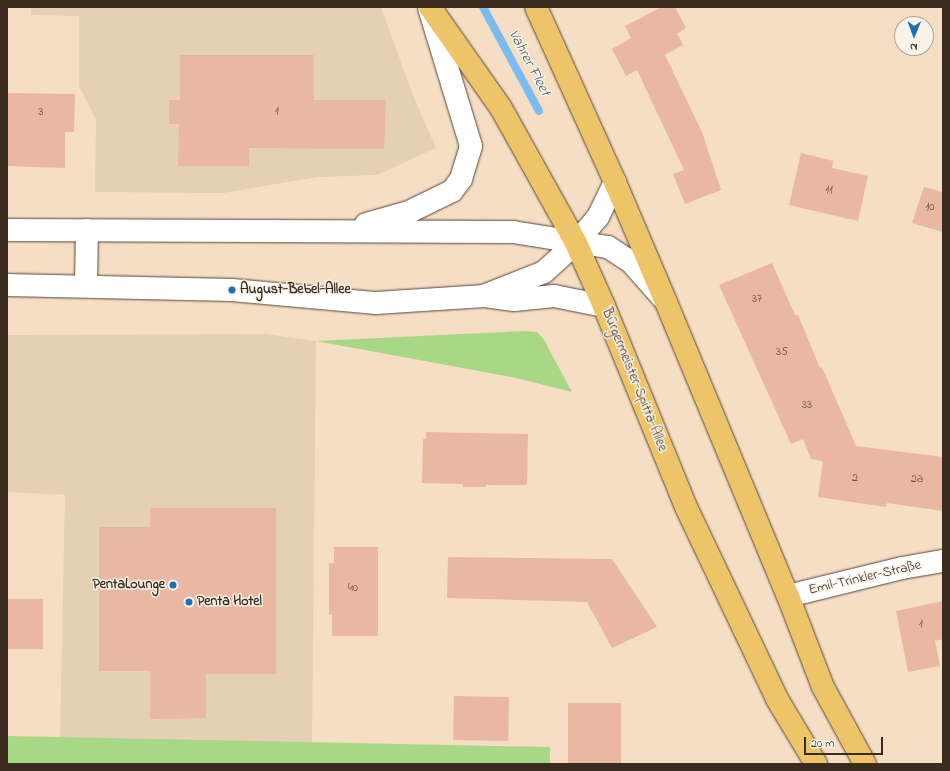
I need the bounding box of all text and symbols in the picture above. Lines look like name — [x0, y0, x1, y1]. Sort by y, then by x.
north arrow — [894, 16, 934, 56]
water label: Vahrer Fleet — [504, 27, 554, 99]
text: N — [910, 39, 918, 55]
house number: 1 — [275, 105, 279, 119]
house number: 3 — [39, 106, 43, 120]
house number: 11 — [825, 184, 833, 198]
house number: 10 — [926, 201, 934, 215]
place label: August-Bebel-Allee — [240, 282, 351, 298]
marker: August-Bebel-Allee — [227, 285, 237, 295]
house number: 37 — [752, 293, 762, 307]
street label: Bürgermeister-Spitta-Allee — [598, 306, 670, 454]
house number: 35 — [776, 346, 788, 360]
house number: 33 — [802, 399, 812, 413]
house number: 2 — [852, 472, 858, 486]
house number: 2a — [911, 473, 923, 487]
street label: Emil-Trinkler-Straße — [807, 557, 923, 599]
place label: PentaLounge — [92, 577, 165, 593]
marker: PentaLounge — [168, 580, 178, 590]
house number: 40 — [348, 582, 358, 596]
place label: Penta Hotel — [197, 594, 262, 610]
marker: Penta Hotel — [184, 597, 194, 607]
house number: 1 — [919, 618, 923, 632]
scale bar — [806, 729, 885, 755]
text: 20 m — [811, 735, 834, 753]

